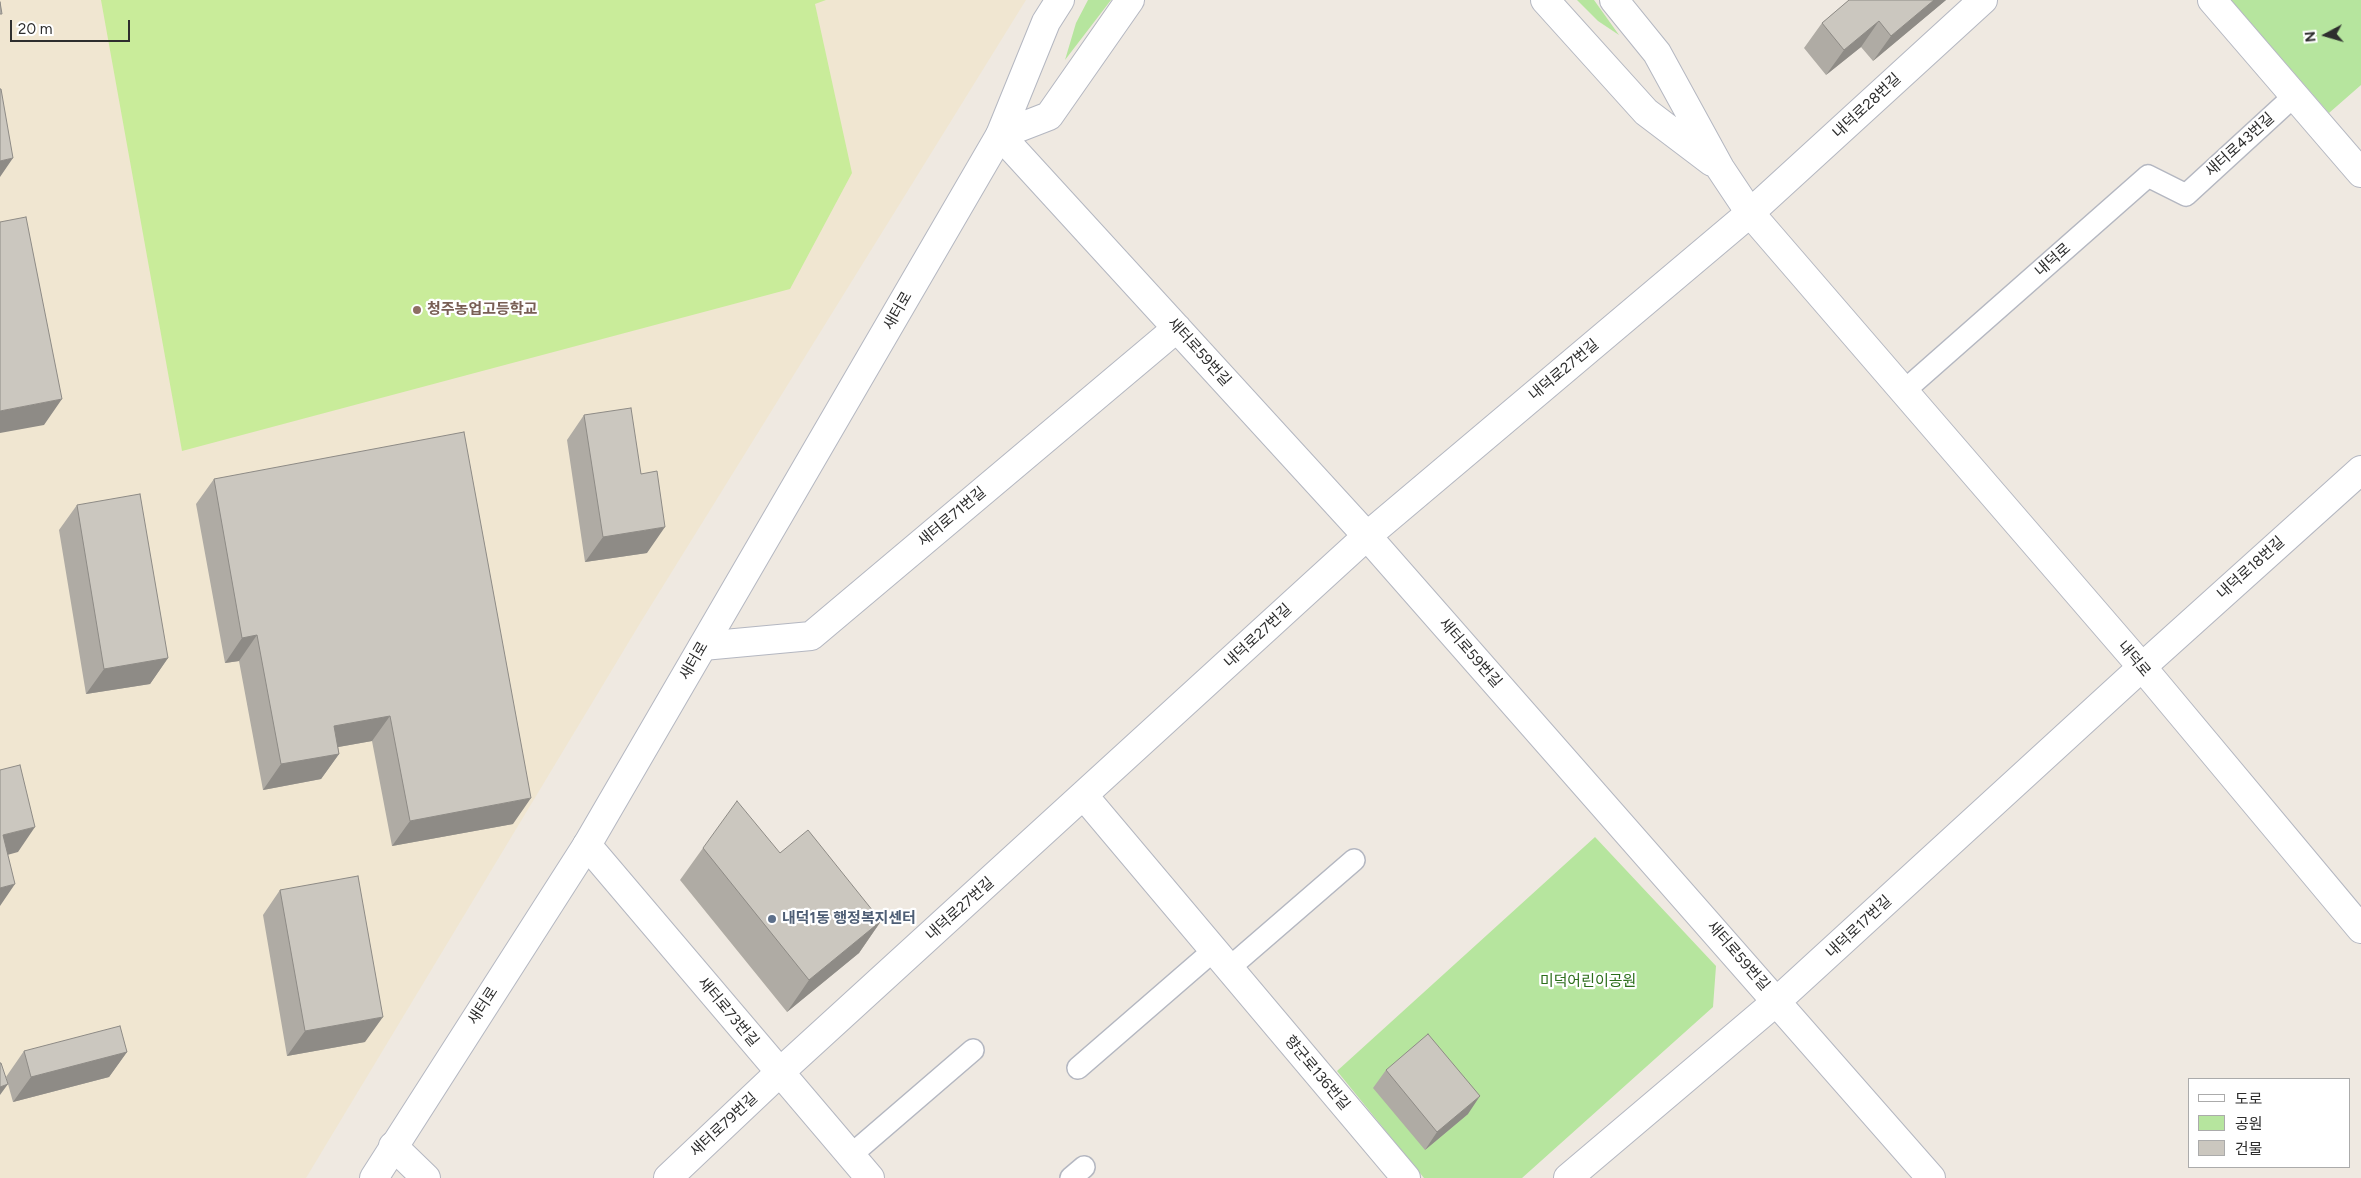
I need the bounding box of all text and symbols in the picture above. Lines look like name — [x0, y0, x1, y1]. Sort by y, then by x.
scale bar — [12, 10, 132, 42]
north arrow — [2301, 10, 2351, 60]
text: 20 m — [18, 20, 52, 38]
text: N — [2302, 30, 2320, 43]
street label: 내덕로28번길 — [1829, 70, 1905, 142]
street label: 새터로43번길 — [2202, 109, 2278, 181]
street label: 내덕로 — [2031, 240, 2075, 280]
street label: 새터로 — [880, 289, 916, 333]
place label: 청주농업고등학교 — [427, 301, 537, 319]
marker: 청주농업고등학교 — [411, 304, 423, 316]
street label: 새터로59번길 — [1164, 314, 1234, 390]
street label: 내덕로27번길 — [1525, 336, 1603, 404]
street label: 새터로71번길 — [914, 483, 990, 551]
street label: 내덕로18번길 — [2214, 533, 2288, 603]
street label: 내덕로27번길 — [1221, 600, 1295, 672]
street label: 새터로59번길 — [1435, 615, 1505, 691]
street label: 내덕로 — [2114, 637, 2154, 681]
street label: 새터로 — [676, 639, 712, 683]
street label: 내덕로27번길 — [922, 874, 998, 944]
street label: 내덕로17번길 — [1822, 892, 1896, 962]
place label: 내덕1동 행정복지센터 — [782, 910, 916, 928]
marker: 내덕1동 행정복지센터 — [766, 913, 778, 925]
street label: 새터로59번길 — [1703, 918, 1773, 994]
park label: 미덕어린이공원 — [1540, 973, 1636, 991]
street label: 새터로73번길 — [694, 974, 762, 1050]
street label: 새터로 — [464, 984, 502, 1028]
street label: 향군로136번길 — [1281, 1032, 1353, 1114]
legend — [2188, 1078, 2351, 1168]
street label: 새터로79번길 — [687, 1089, 761, 1161]
text: 도로 — [2235, 1090, 2263, 1108]
text: 공원 — [2235, 1115, 2263, 1133]
text: 건물 — [2235, 1140, 2263, 1158]

